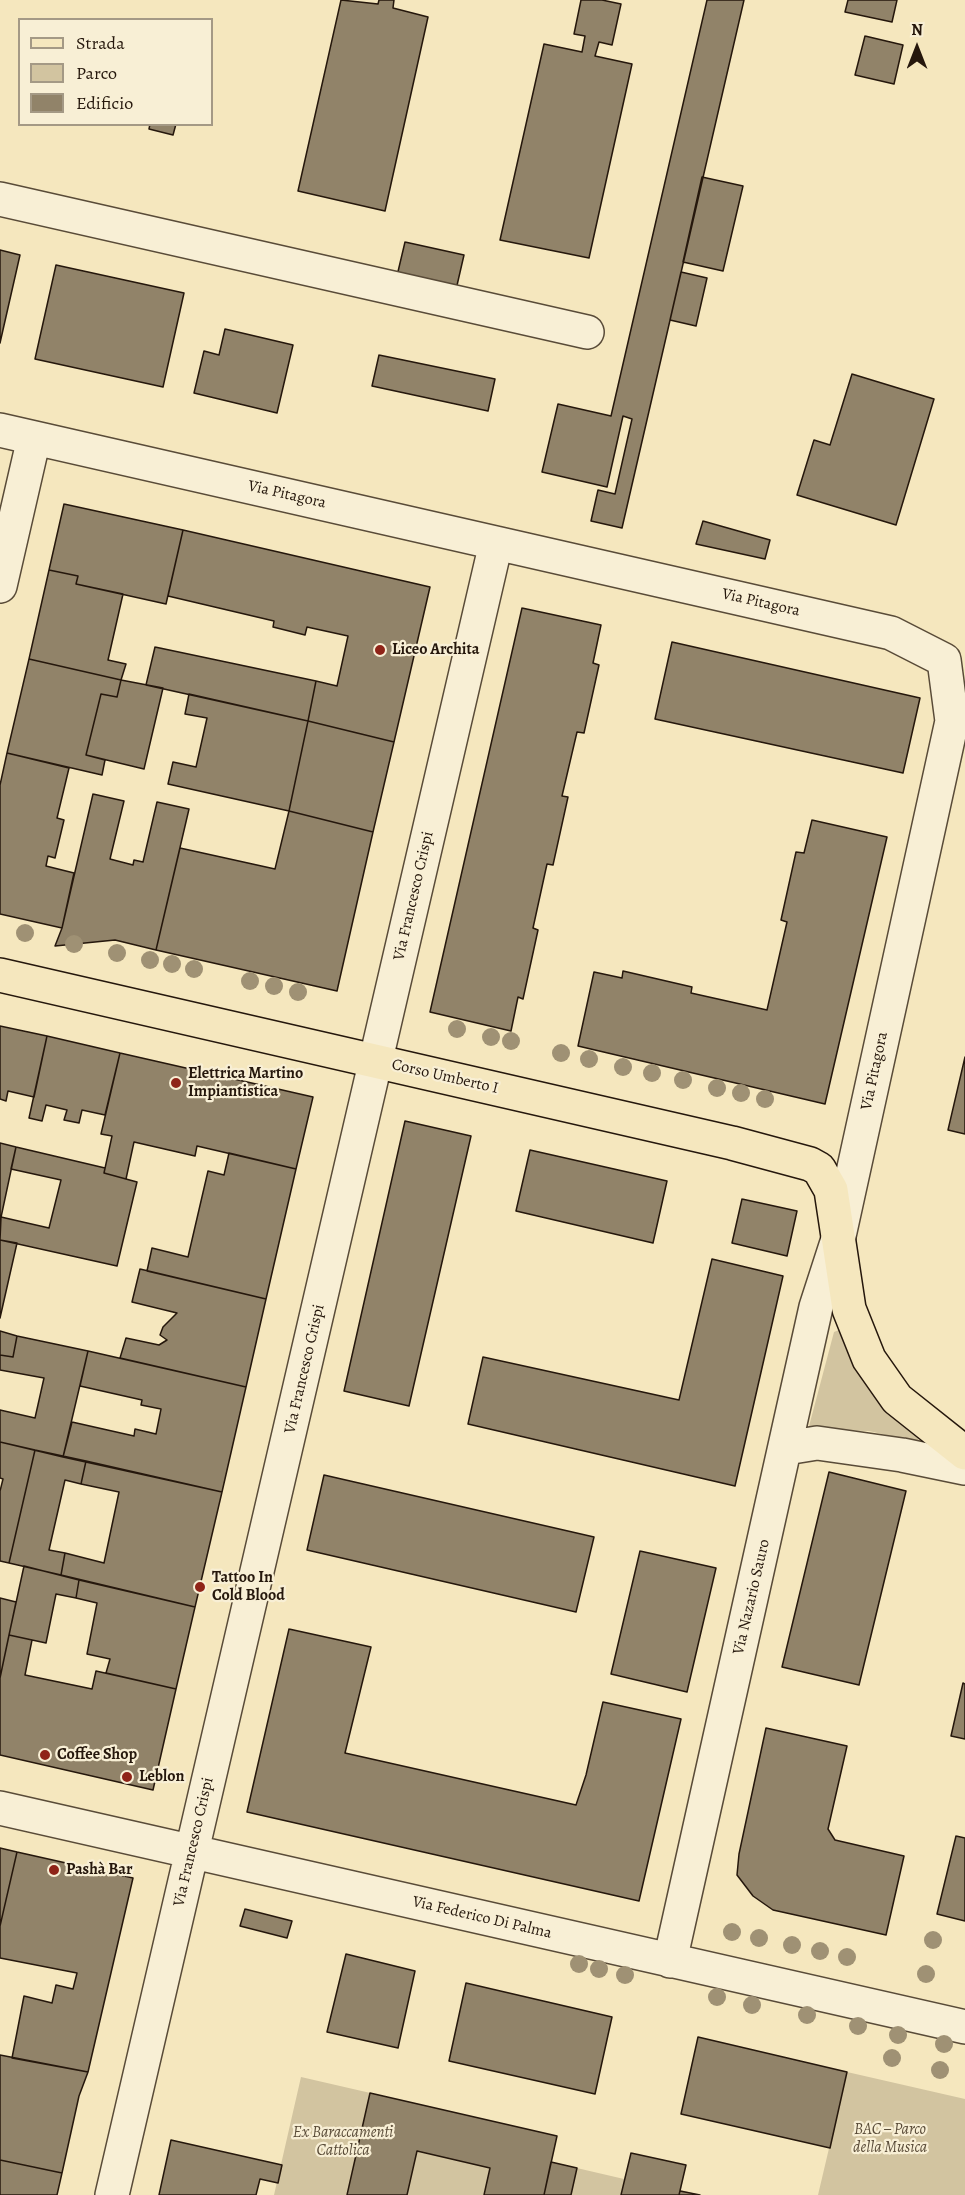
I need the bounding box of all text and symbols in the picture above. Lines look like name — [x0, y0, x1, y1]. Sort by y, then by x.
legend — [18, 18, 213, 126]
north arrow — [887, 18, 947, 78]
text: N — [911, 19, 923, 41]
text: Strada — [76, 31, 125, 55]
text: Parco — [76, 61, 117, 85]
text: Edificio — [76, 91, 133, 115]
street label: Via Pitagora — [246, 477, 328, 513]
street label: Via Pitagora — [720, 585, 802, 621]
place label: Liceo Archita — [392, 640, 480, 660]
marker: Liceo Archita — [373, 643, 387, 657]
street label: Via Francesco Crispi — [390, 830, 438, 962]
street label: Via Pitagora — [857, 1030, 893, 1112]
street label: Corso Umberto I — [390, 1055, 500, 1099]
place label: Elettrica Martino Impiantistica — [188, 1064, 303, 1102]
marker: Elettrica Martino Impiantistica — [169, 1076, 183, 1090]
street label: Via Francesco Crispi — [281, 1303, 329, 1435]
street label: Via Nazario Sauro — [729, 1538, 775, 1656]
place label: Tattoo In Cold Blood — [212, 1568, 285, 1606]
marker: Tattoo In Cold Blood — [193, 1580, 207, 1594]
place label: Coffee Shop — [57, 1745, 137, 1765]
marker: Coffee Shop — [38, 1748, 52, 1762]
place label: Leblon — [139, 1767, 184, 1787]
marker: Leblon — [120, 1770, 134, 1784]
street label: Via Francesco Crispi — [170, 1776, 218, 1908]
place label: Pashà Bar — [66, 1860, 133, 1880]
marker: Pashà Bar — [47, 1863, 61, 1877]
street label: Via Federico Di Palma — [410, 1893, 554, 1943]
park label: BAC – Parco della Musica — [853, 2120, 927, 2158]
park label: Ex Baraccamenti Cattolica — [293, 2123, 393, 2161]

